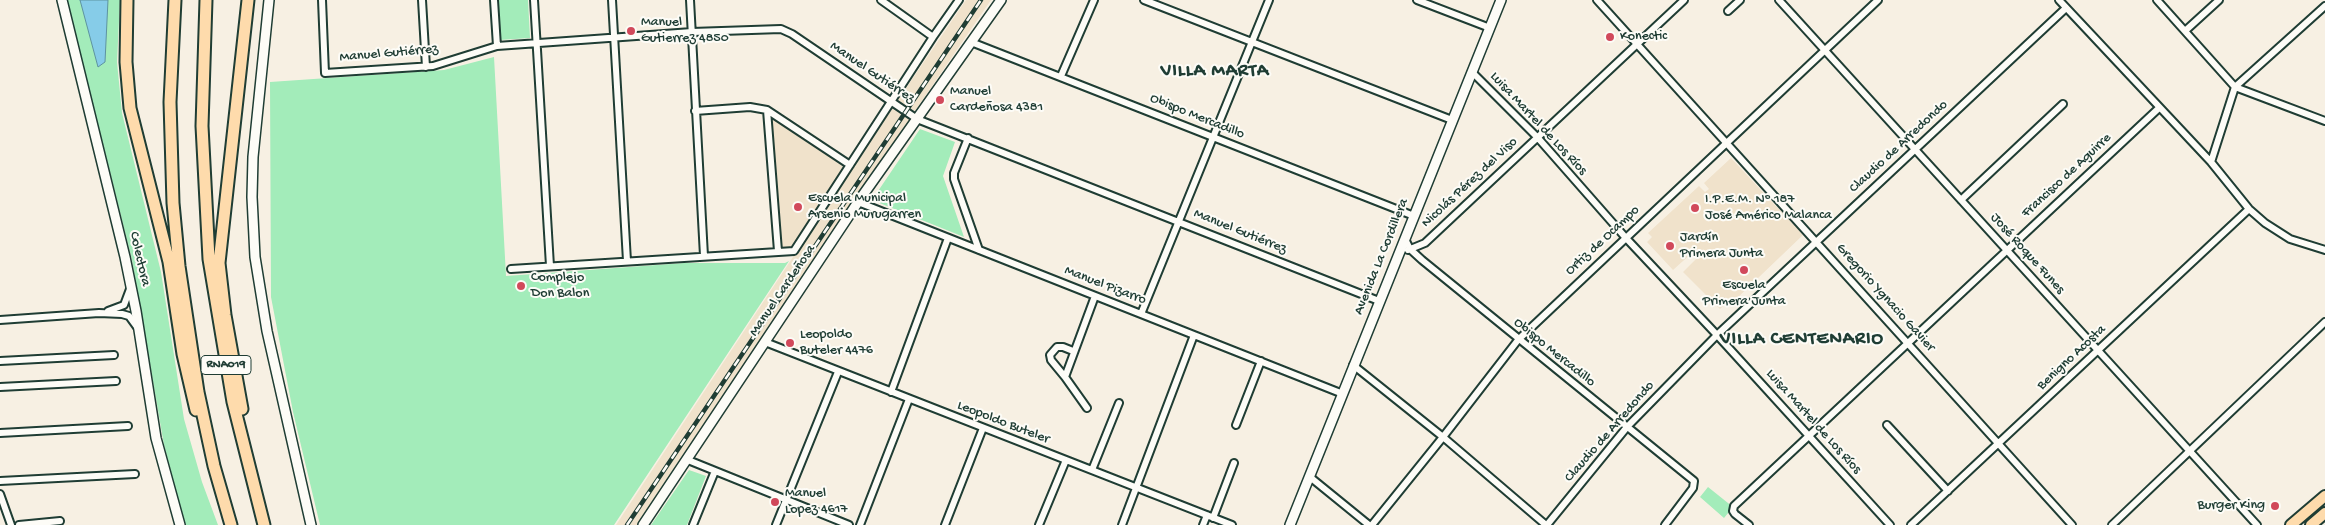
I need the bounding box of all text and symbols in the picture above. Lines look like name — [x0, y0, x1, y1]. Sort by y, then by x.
place label: Manuel Gutierrez 4850 — [641, 15, 729, 48]
marker: Manuel Gutierrez 4850 — [625, 25, 637, 37]
place label: Konectic — [1620, 29, 1667, 45]
marker: Konectic — [1604, 31, 1616, 43]
street label: Manuel Gutiérrez — [826, 38, 918, 108]
street label: Manuel Gutiérrez — [339, 41, 439, 67]
district label: VILLA MARTA — [1159, 61, 1271, 83]
street label: Luisa Martel de Los Ríos — [1486, 69, 1590, 179]
place label: Manuel Cardeñosa 4381 — [950, 84, 1043, 116]
street label: Obispo Mercadillo — [1147, 90, 1247, 144]
marker: Manuel Cardeñosa 4381 — [934, 94, 946, 106]
street label: Claudio de Arredondo — [1846, 97, 1952, 197]
street label: Francisco de Aguirre — [2019, 130, 2115, 222]
street label: Nicolás Pérez del Viso — [1418, 134, 1522, 232]
place label: Escuela Municipal Arsenio Murugarren — [808, 191, 921, 223]
place label: I.P.E.M. Nº 187 José Américo Malanca — [1705, 192, 1832, 224]
street label: Avenida La Cordillera — [1351, 196, 1413, 318]
marker: Escuela Municipal Arsenio Murugarren — [792, 201, 804, 213]
street label: Ortiz de Ocampo — [1562, 202, 1644, 280]
marker: I.P.E.M. Nº 187 José Américo Malanca — [1689, 202, 1701, 214]
street label: Manuel Gutiérrez — [1191, 206, 1289, 258]
street label: José Roque Funes — [1986, 210, 2068, 298]
street label: Colectora — [125, 230, 153, 288]
place label: Jardín Primera Junta — [1680, 230, 1763, 262]
marker: Jardín Primera Junta — [1664, 240, 1676, 252]
street label: Gregorio Ygnacio Gavier — [1832, 240, 1938, 356]
street label: Manuel Cardeñosa — [746, 242, 820, 340]
street label: Manuel Pizarro — [1062, 263, 1148, 309]
marker: Escuela Primera Junta — [1738, 264, 1750, 276]
place label: Complejo Don Balon — [531, 270, 589, 302]
place label: Escuela Primera Junta — [1702, 278, 1786, 310]
marker: Complejo Don Balon — [515, 280, 527, 292]
street label: Obispo Mercadillo — [1510, 315, 1598, 391]
street label: Benigno Acosta — [2034, 322, 2110, 394]
place label: Leopoldo Buteler 4476 — [800, 327, 873, 360]
district label: VILLA CENTENARIO — [1718, 329, 1886, 351]
marker: Leopoldo Buteler 4476 — [784, 337, 796, 349]
road number: RNA019 — [201, 356, 251, 374]
street label: Luisa Martel de Los Ríos — [1762, 366, 1864, 478]
street label: Claudio de Arredondo — [1561, 378, 1659, 486]
street label: Leopoldo Buteler — [954, 398, 1052, 448]
place label: Manuel Lopez 4617 — [785, 486, 848, 518]
marker: Manuel Lopez 4617 — [769, 496, 781, 508]
place label: Burger King — [2197, 498, 2265, 514]
marker: Burger King — [2269, 500, 2281, 512]

